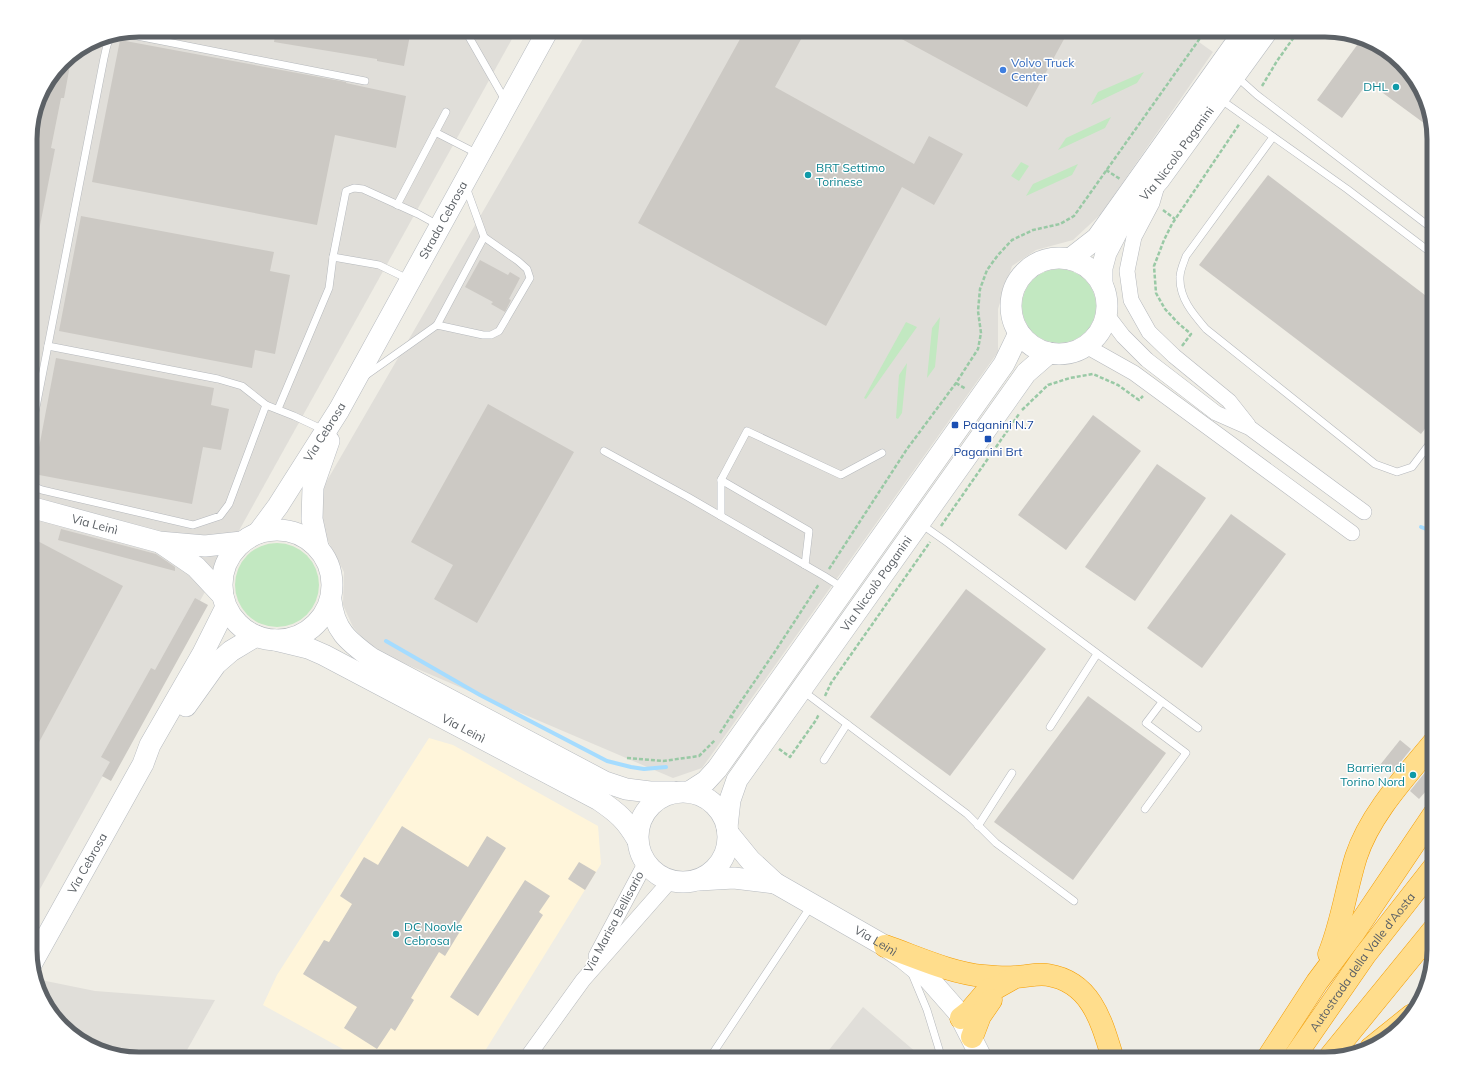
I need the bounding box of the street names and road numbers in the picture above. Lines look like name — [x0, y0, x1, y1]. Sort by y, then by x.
street label: Via Niccolò Paganini — [1136, 103, 1217, 203]
street label: Strada Cebrosa — [416, 178, 470, 261]
street label: Via Cebrosa — [300, 400, 349, 464]
street label: Via Leinì — [70, 511, 120, 538]
street label: Via Niccolò Paganini — [837, 533, 915, 634]
street label: Via Leinì — [439, 710, 488, 746]
street label: Via Cebrosa — [64, 830, 110, 896]
street label: Via Marisa Bellisario — [580, 868, 647, 975]
street label: Autostrada della Valle d'Aosta — [1306, 890, 1418, 1035]
street label: Via Leinì — [852, 922, 900, 959]

